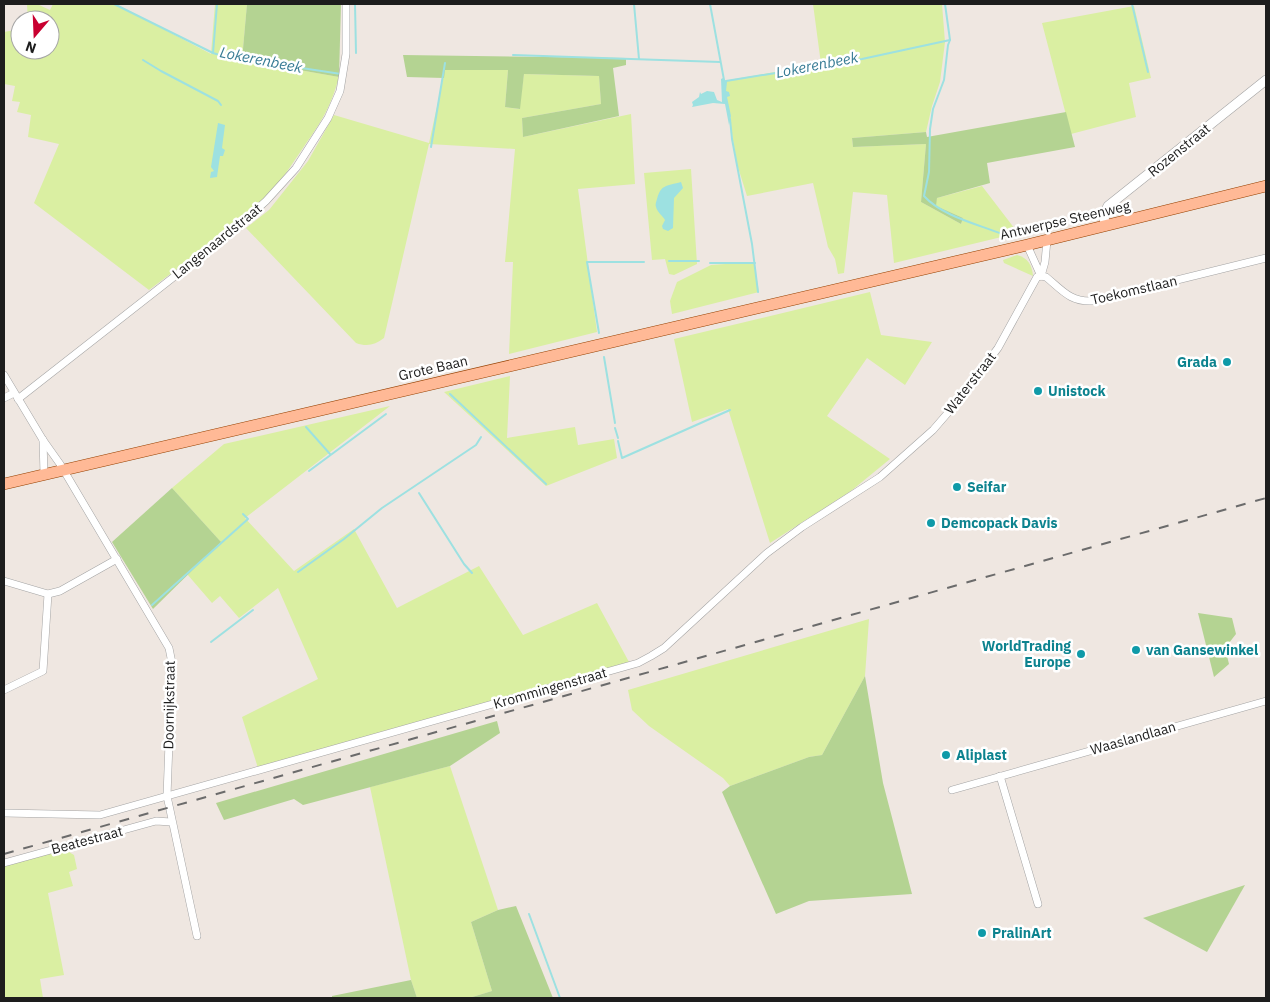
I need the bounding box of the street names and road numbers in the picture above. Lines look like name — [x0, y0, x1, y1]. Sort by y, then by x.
street label: Rozenstraat — [1144, 119, 1214, 181]
street label: Antwerpse Steenweg — [998, 196, 1133, 244]
street label: Langenaardstraat — [169, 199, 266, 283]
street label: Toekomstlaan — [1089, 271, 1179, 309]
street label: Waterstraat — [940, 348, 1000, 418]
street label: Grote Baan — [397, 351, 469, 385]
street label: Doornijkstraat — [159, 660, 179, 750]
street label: Krommingenstraat — [491, 663, 609, 713]
street label: Waaslandlaan — [1088, 717, 1178, 759]
street label: Beatestraat — [49, 822, 125, 858]

